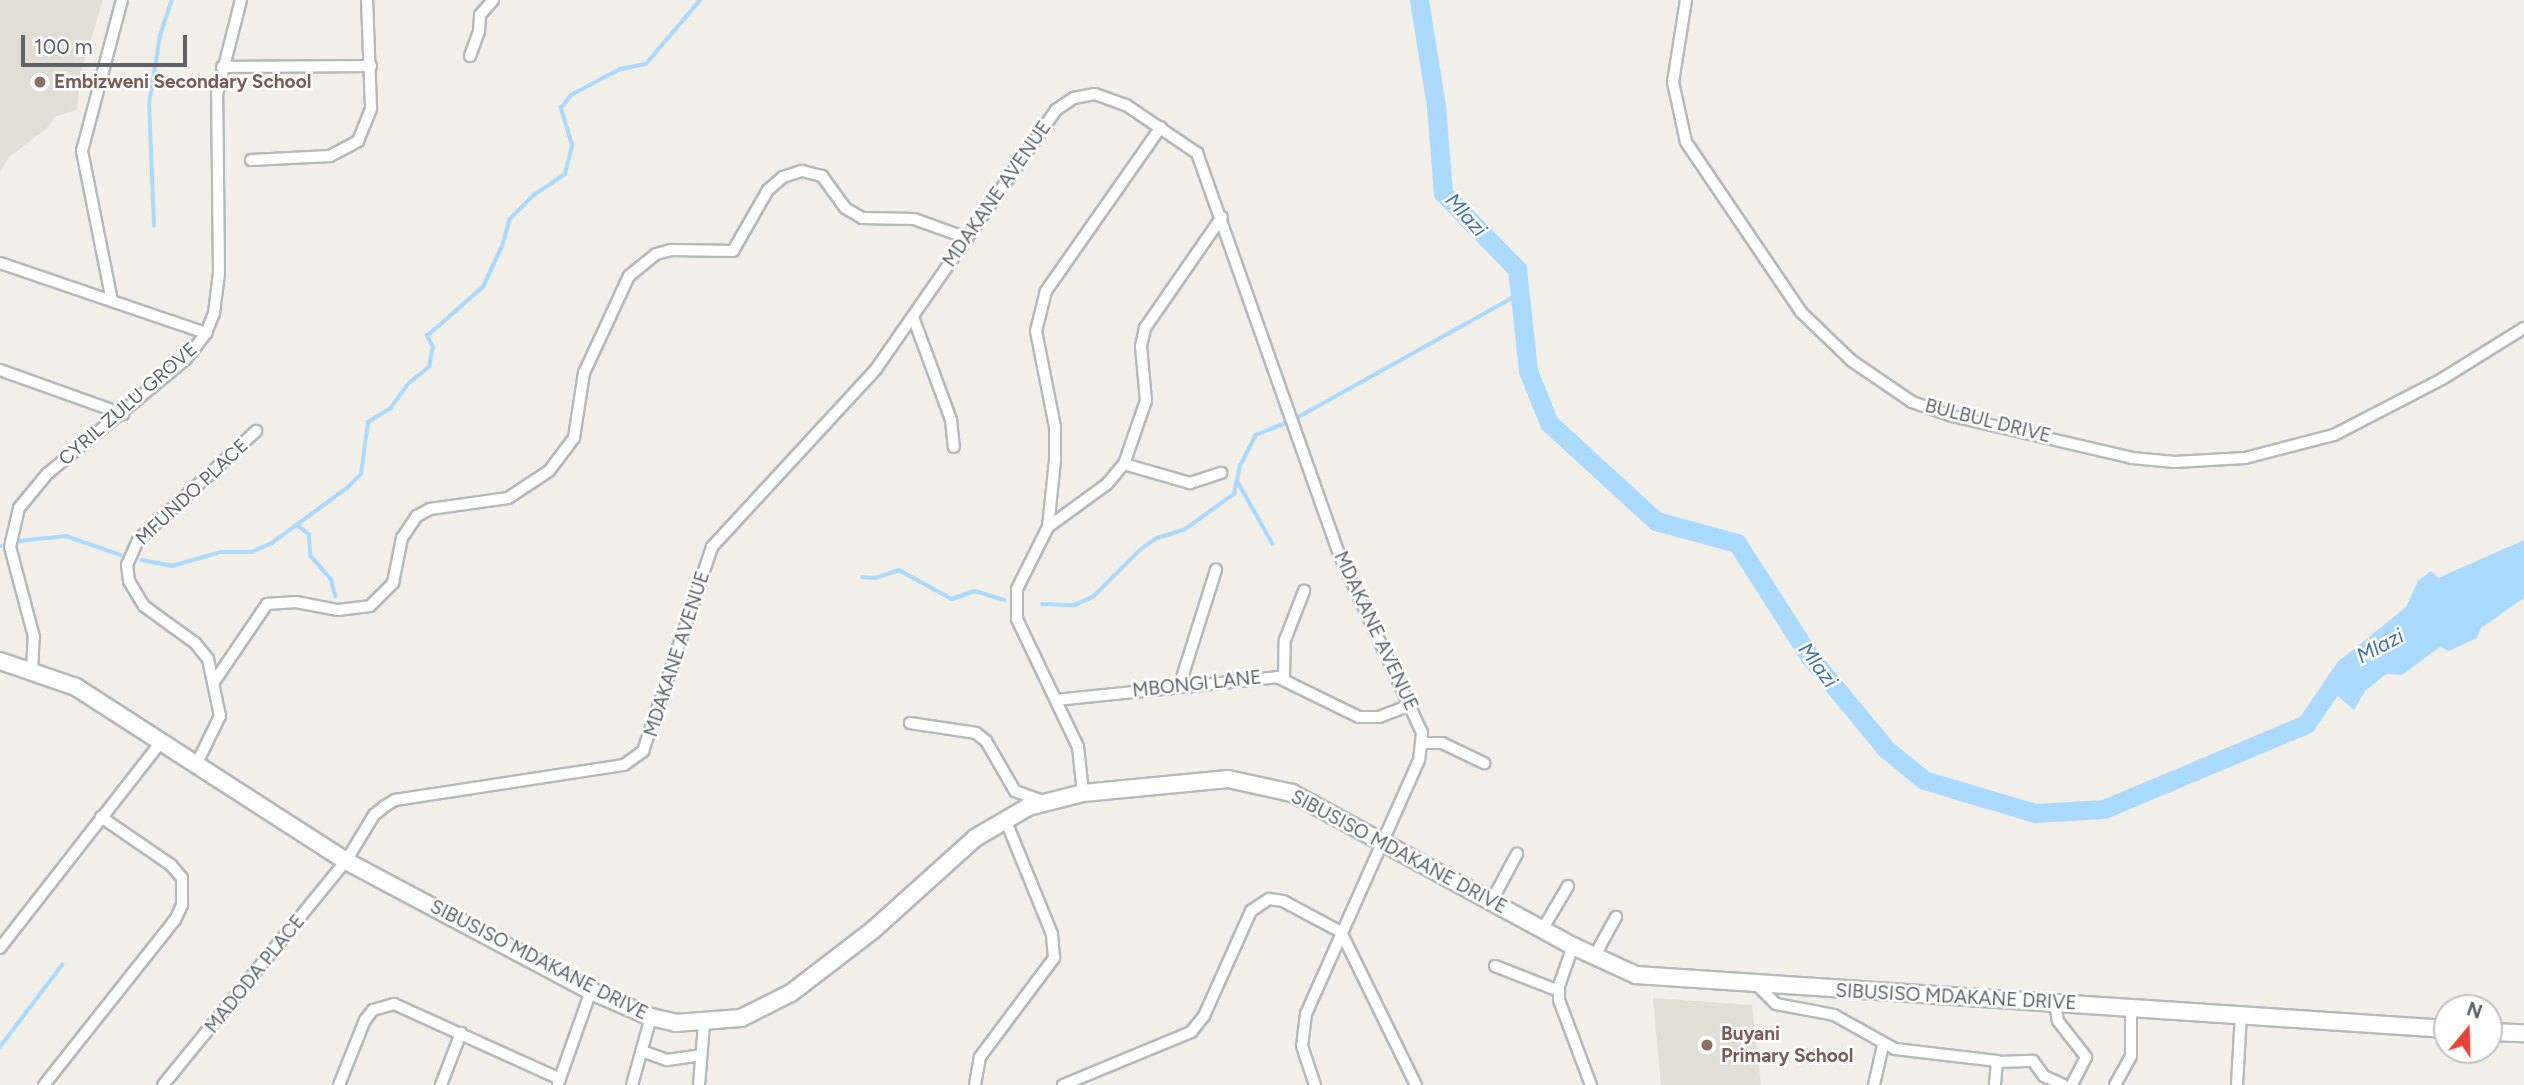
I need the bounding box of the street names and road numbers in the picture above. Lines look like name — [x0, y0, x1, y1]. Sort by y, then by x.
street label: MDAKANE AVENUE — [938, 117, 1056, 271]
street label: CYRIL ZULU GROVE — [54, 338, 202, 470]
street label: BULBUL DRIVE — [1923, 394, 2053, 448]
street label: MFUNDO PLACE — [131, 434, 253, 550]
street label: MDAKANE AVENUE — [1329, 548, 1423, 714]
street label: MDAKANE AVENUE — [639, 568, 715, 740]
street label: MBONGI LANE — [1131, 666, 1263, 702]
street label: SIBUSISO MDAKANE DRIVE — [1287, 785, 1511, 919]
street label: SIBUSISO MDAKANE DRIVE — [426, 895, 652, 1025]
street label: MADODA PLACE — [200, 910, 310, 1038]
street label: SIBUSISO MDAKANE DRIVE — [1835, 979, 2077, 1015]

